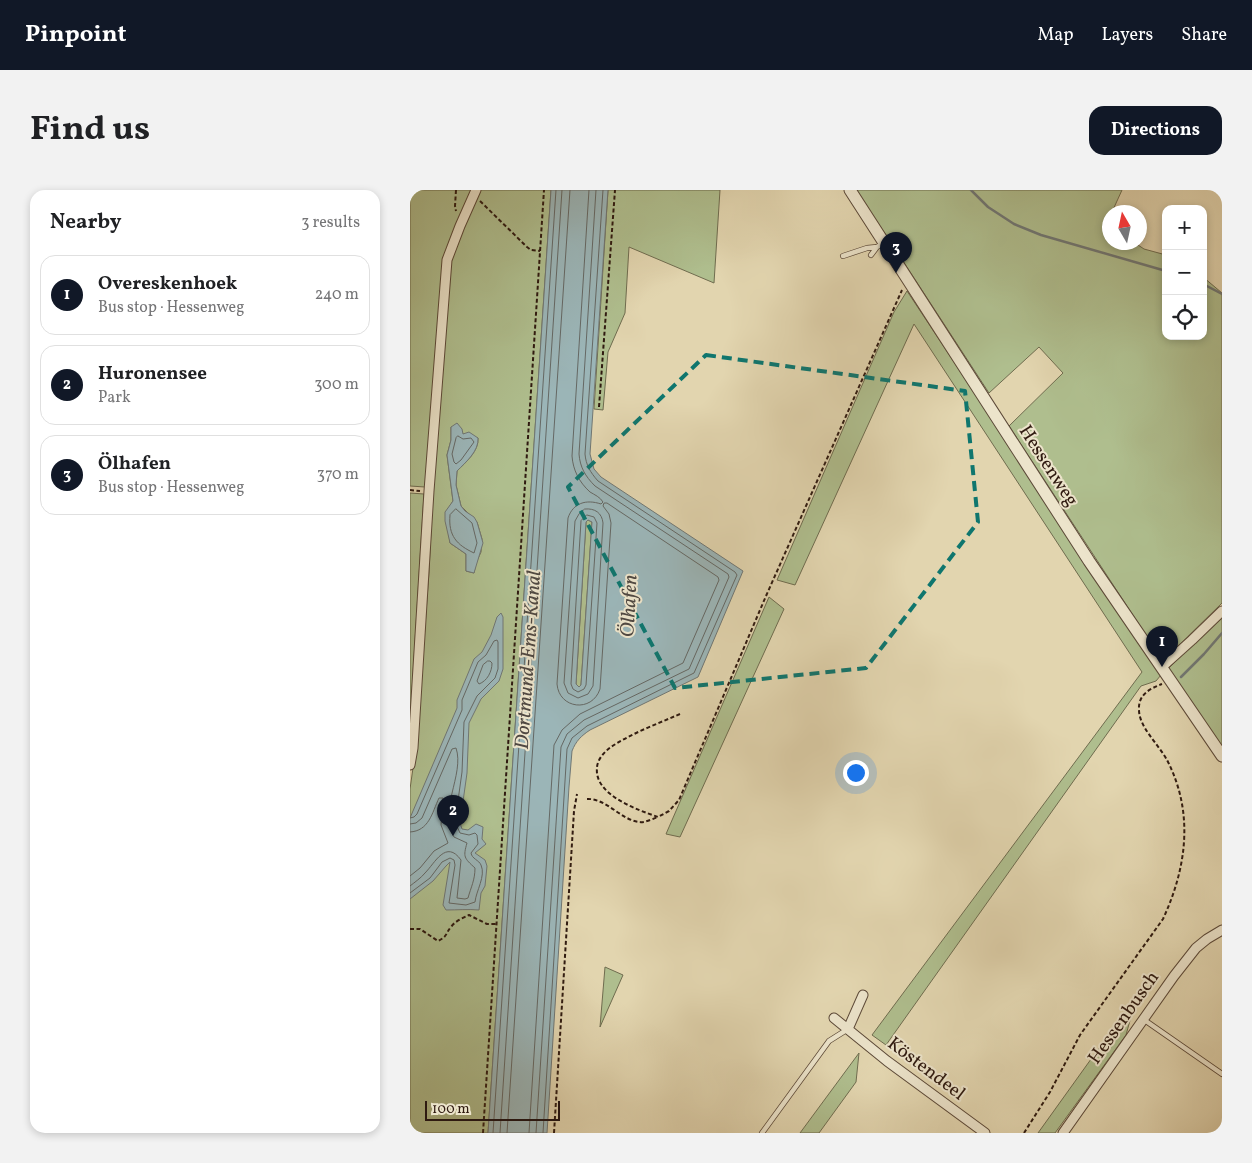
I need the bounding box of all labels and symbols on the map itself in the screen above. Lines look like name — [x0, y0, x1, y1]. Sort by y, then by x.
north arrow — [1102, 205, 1147, 250]
pin: 3 — [880, 232, 912, 273]
street label: Hessenweg — [1012, 420, 1084, 512]
water label: Dortmund-Ems-Kanal — [509, 570, 549, 750]
water label: Ölhafen — [614, 574, 646, 638]
pin: 1 — [1146, 626, 1178, 667]
your location — [843, 760, 869, 786]
pin: 2 — [437, 795, 469, 836]
street label: Hessenbusch — [1082, 966, 1166, 1070]
street label: Köstendeel — [882, 1031, 971, 1107]
scale bar — [425, 1098, 560, 1121]

